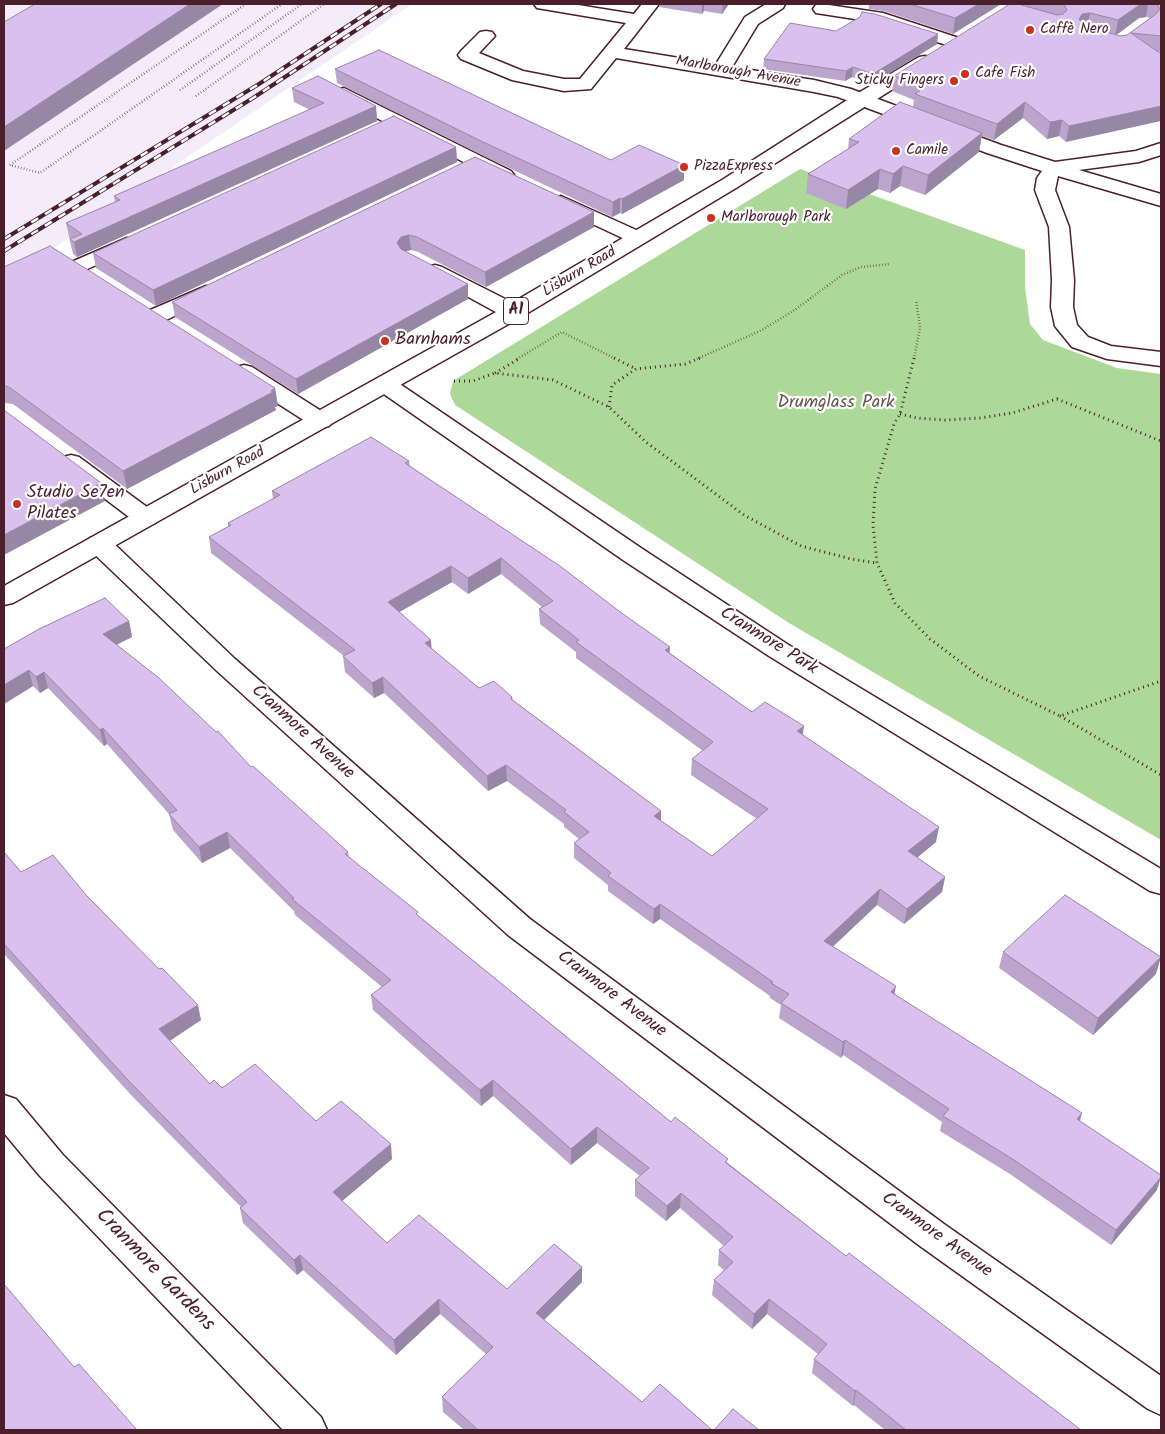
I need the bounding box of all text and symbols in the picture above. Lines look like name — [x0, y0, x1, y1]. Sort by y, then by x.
place label: Caffè Nero — [1040, 21, 1109, 39]
marker: Caffè Nero — [1024, 24, 1036, 36]
street label: Marlborough Avenue — [674, 53, 802, 93]
place label: Cafe Fish — [975, 65, 1035, 83]
marker: Cafe Fish — [959, 68, 971, 80]
place label: Sticky Fingers — [855, 72, 944, 90]
marker: Sticky Fingers — [948, 75, 960, 87]
place label: Camile — [906, 142, 948, 160]
marker: Camile — [890, 145, 902, 157]
place label: PizzaExpress — [694, 158, 773, 176]
marker: PizzaExpress — [678, 161, 690, 173]
place label: Marlborough Park — [721, 209, 831, 227]
marker: Marlborough Park — [705, 212, 717, 224]
street label: Lisburn Road — [540, 244, 620, 302]
road number: A1 — [504, 298, 528, 324]
place label: Barnhams — [395, 330, 471, 352]
marker: Barnhams — [379, 335, 391, 347]
park label: Drumglass Park — [777, 393, 895, 415]
street label: Lisburn Road — [188, 444, 268, 500]
place label: Studio Se7en Pilates — [27, 483, 124, 526]
marker: Studio Se7en Pilates — [11, 498, 23, 510]
street label: Cranmore Park — [715, 603, 821, 681]
street label: Cranmore Avenue — [246, 681, 358, 785]
street label: Cranmore Avenue — [552, 947, 670, 1043]
street label: Cranmore Avenue — [876, 1189, 996, 1283]
street label: Cranmore Gardens — [89, 1204, 219, 1338]

